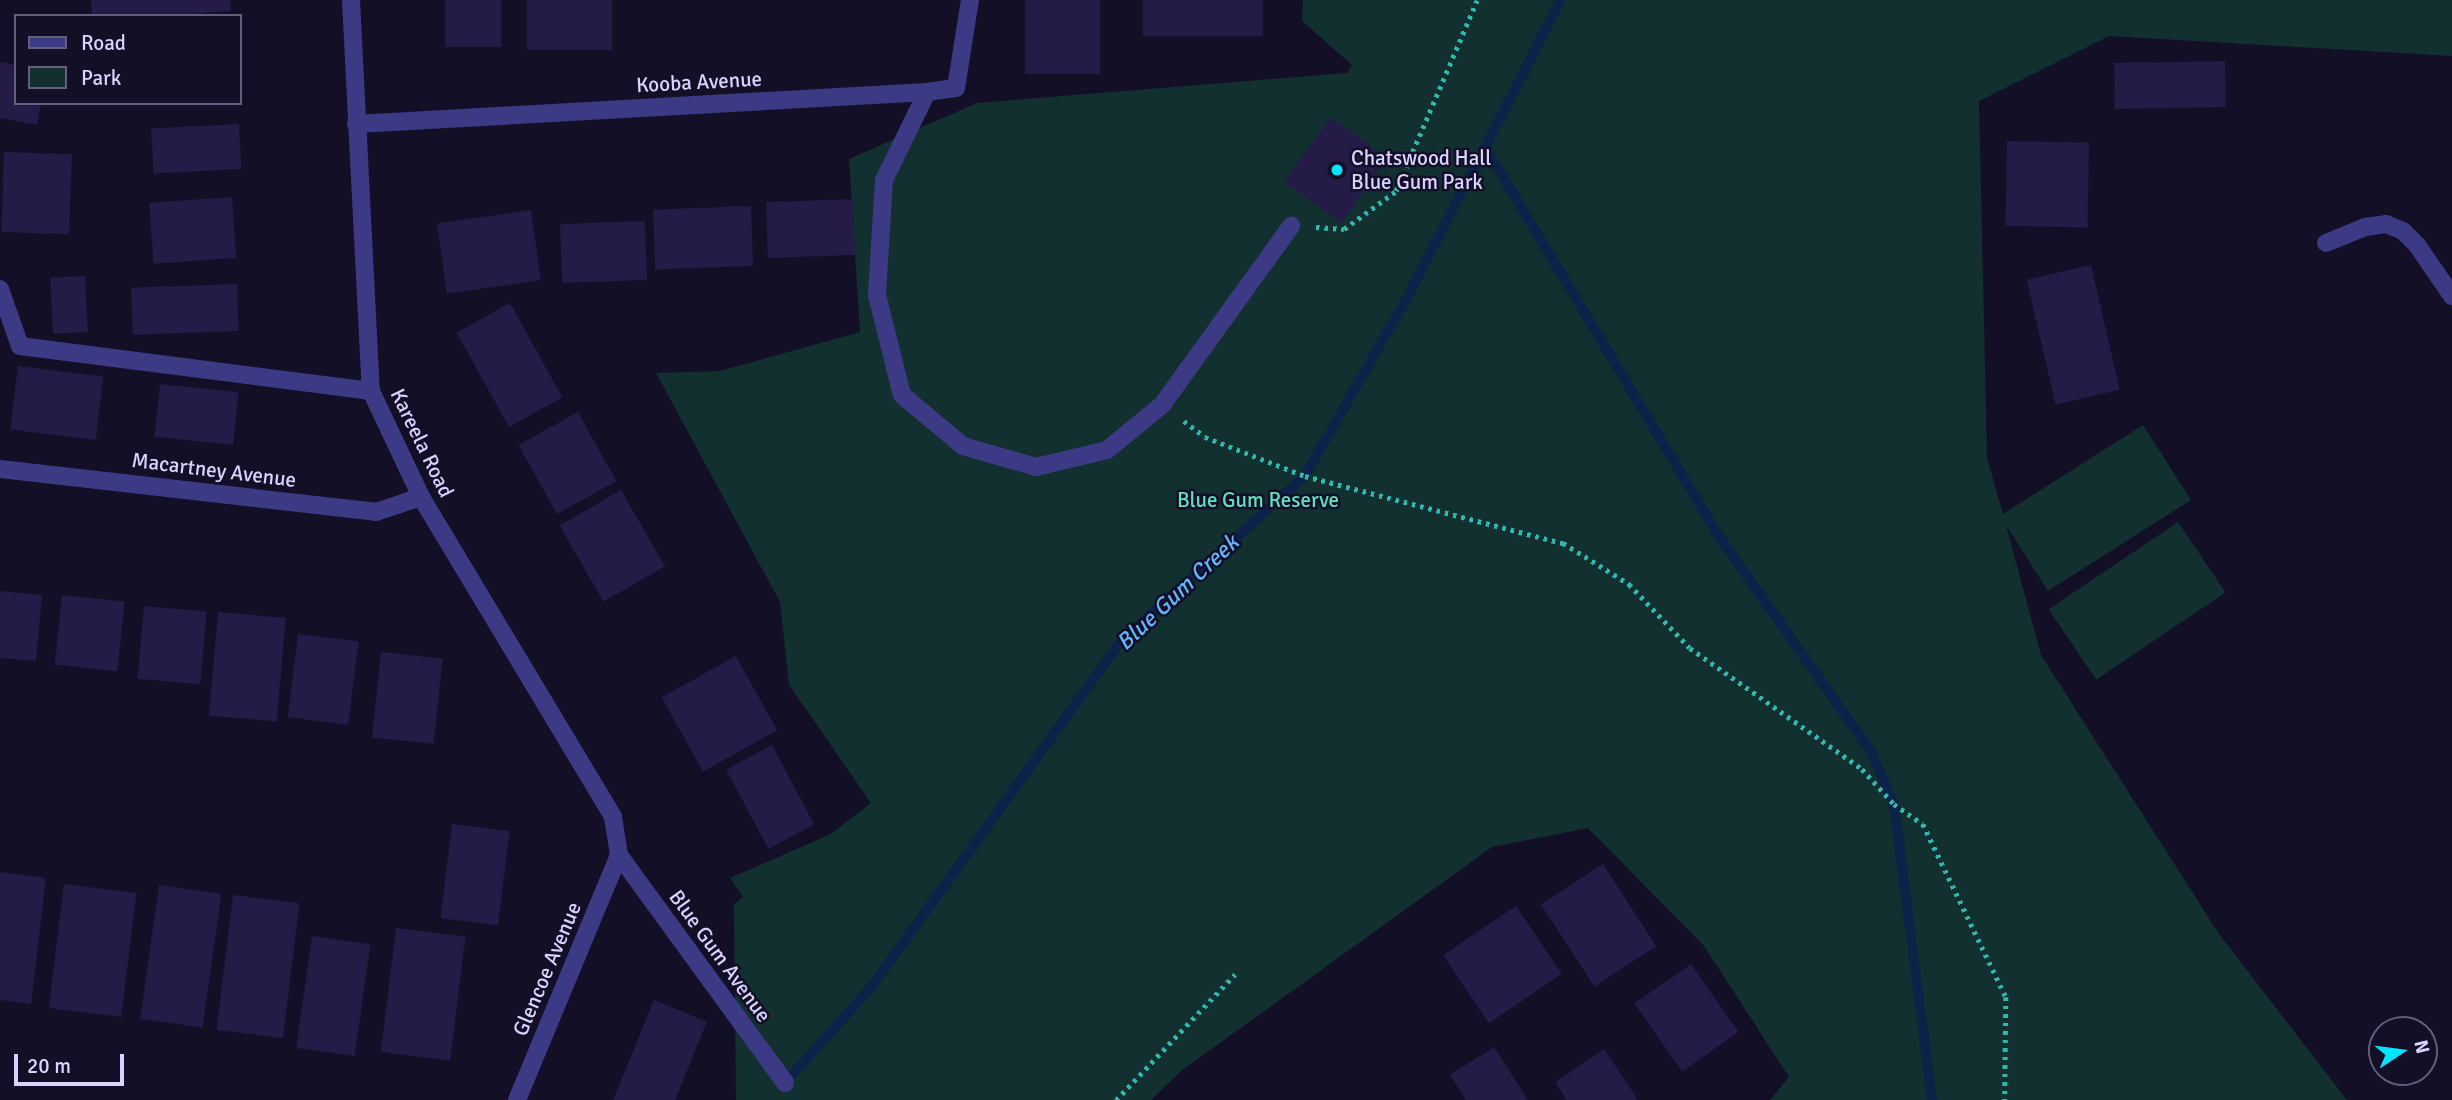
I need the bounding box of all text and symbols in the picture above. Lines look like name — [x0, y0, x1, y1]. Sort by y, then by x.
legend — [14, 14, 242, 105]
text: Road — [81, 30, 126, 56]
text: Park — [81, 65, 121, 91]
street label: Kooba Avenue — [635, 66, 763, 98]
place label: Chatswood Hall Blue Gum Park — [1351, 145, 1491, 195]
marker: Chatswood Hall Blue Gum Park — [1329, 162, 1345, 178]
street label: Kareela Road — [385, 384, 459, 502]
street label: Macartney Avenue — [130, 447, 298, 493]
park label: Blue Gum Reserve — [1177, 487, 1339, 513]
water label: Blue Gum Creek — [1111, 529, 1245, 657]
street label: Blue Gum Avenue — [664, 885, 776, 1027]
street label: Glencoe Avenue — [507, 898, 587, 1040]
north arrow — [2368, 1016, 2438, 1086]
text: N — [2408, 1038, 2435, 1056]
scale bar — [18, 1040, 128, 1084]
text: 20 m — [27, 1053, 71, 1079]

